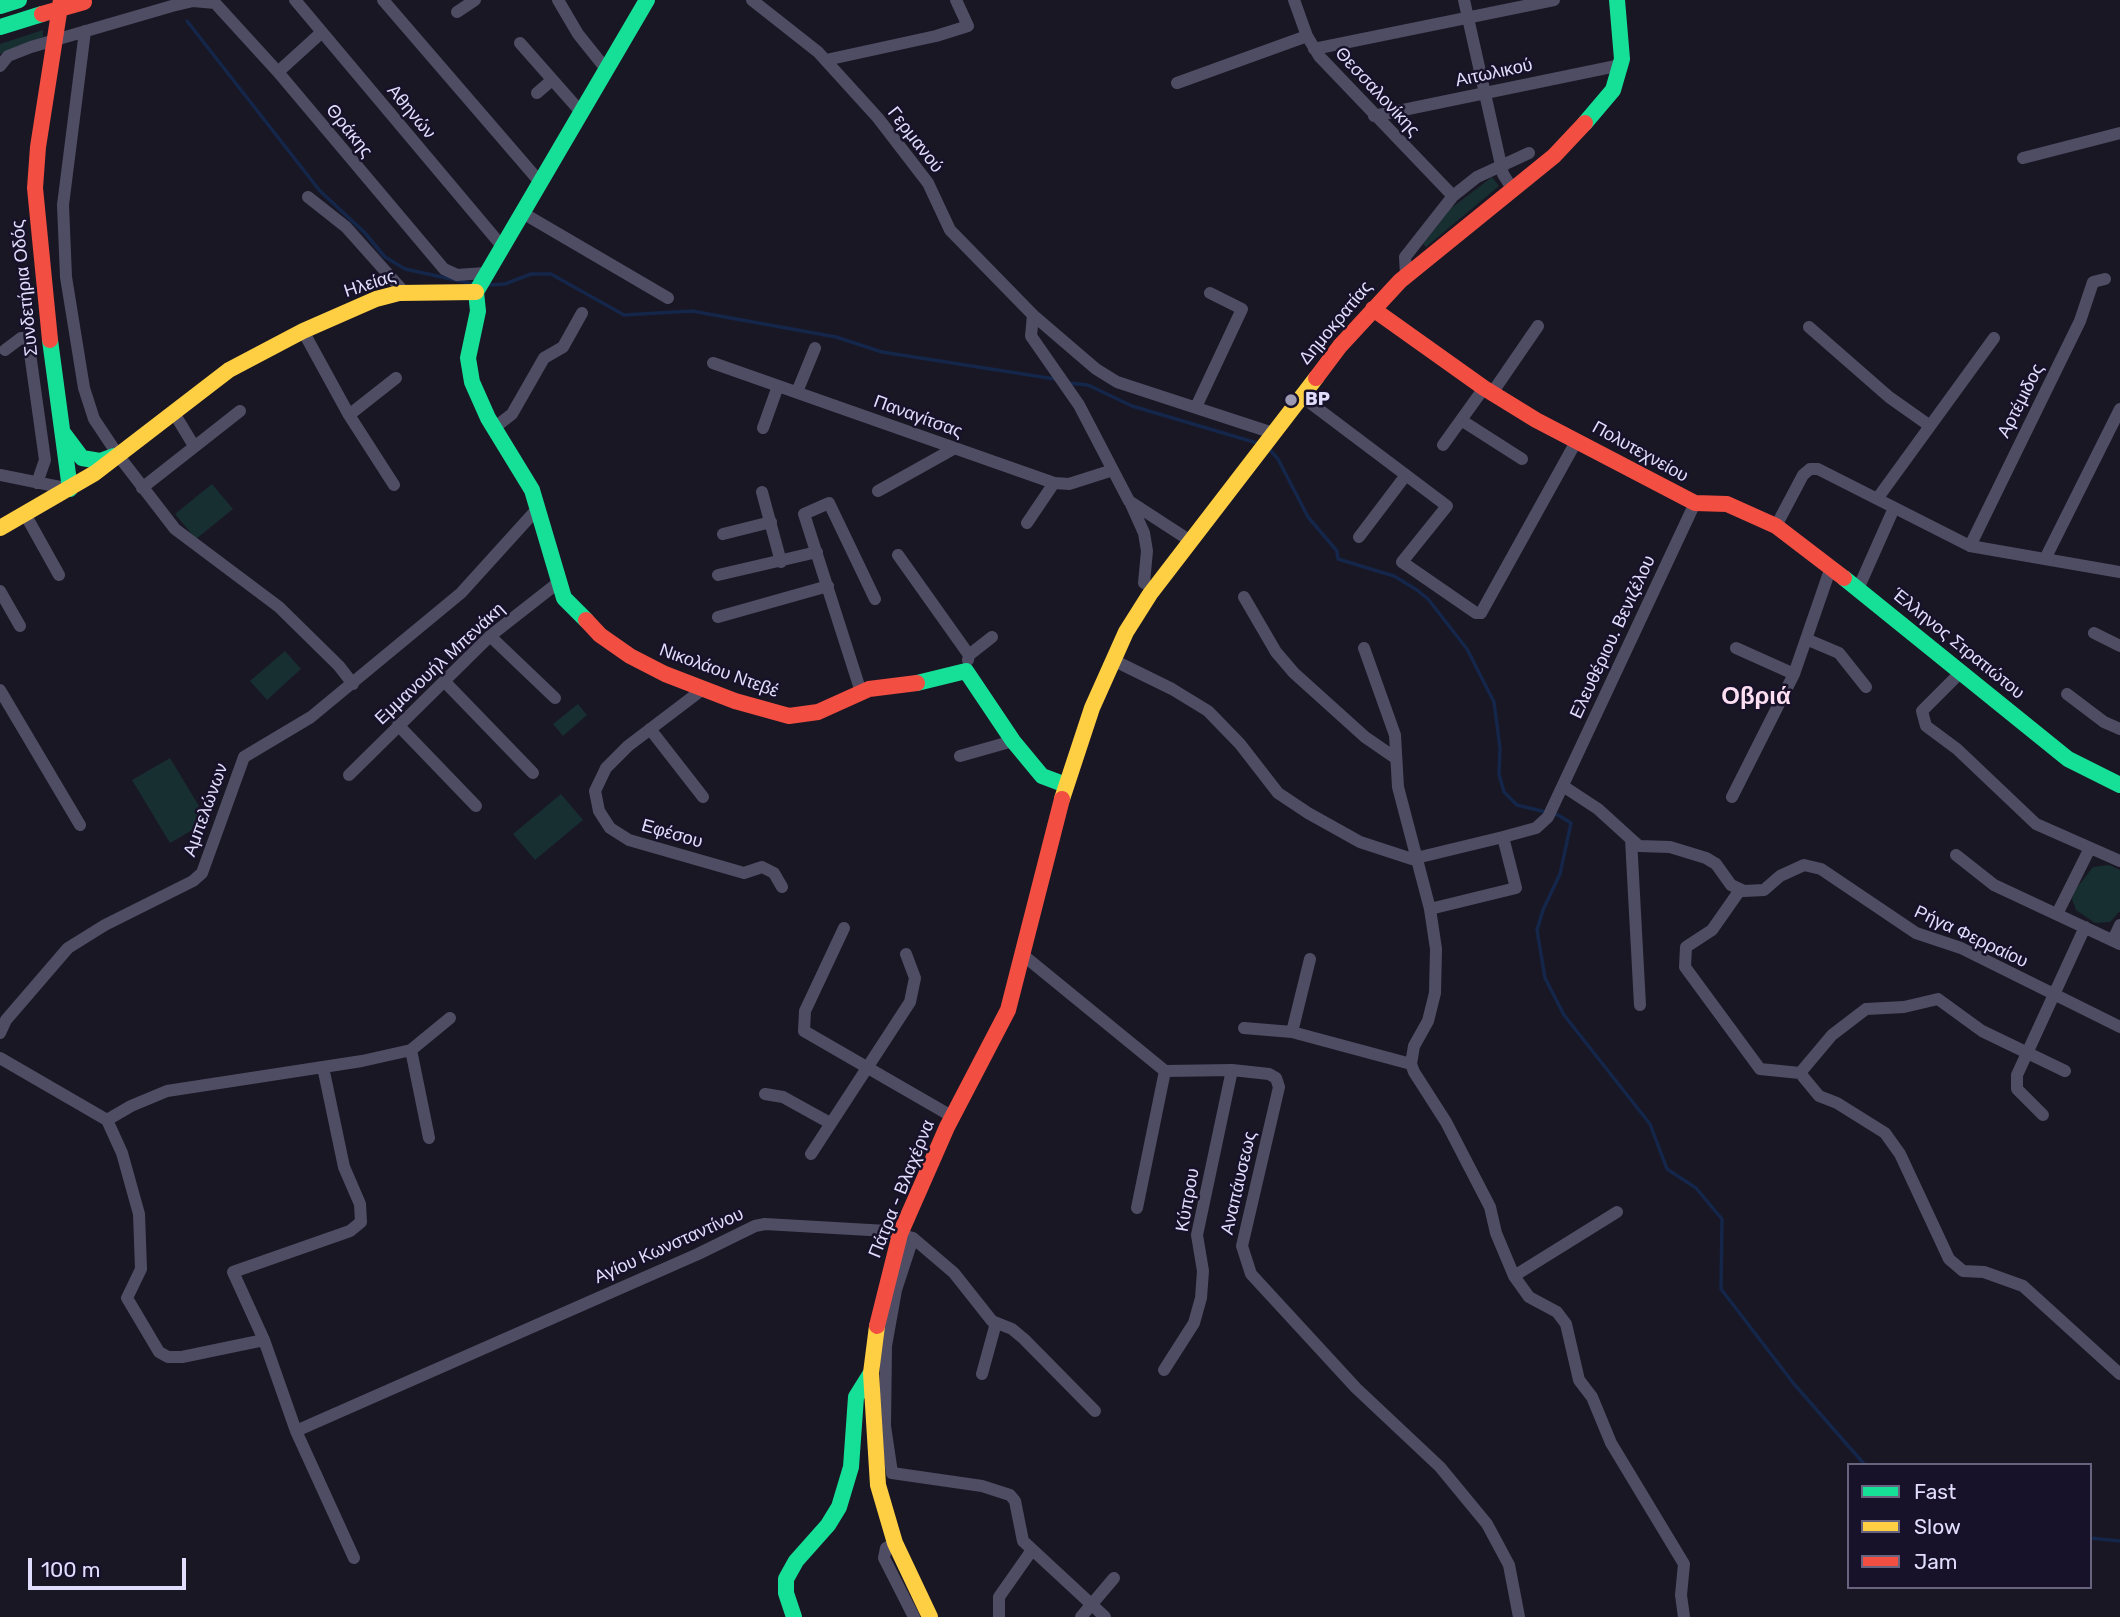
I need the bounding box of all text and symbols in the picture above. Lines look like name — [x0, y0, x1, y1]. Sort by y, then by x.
street label: Θεσσαλονίκης — [1330, 43, 1424, 141]
street label: Αιτωλικού — [1454, 54, 1534, 92]
street label: Αθηνών — [382, 81, 440, 143]
street label: Θράκης — [321, 100, 377, 162]
street label: Γερμανού — [883, 103, 947, 177]
street label: Συνδετήρια Οδός — [7, 219, 43, 357]
street label: Ηλείας — [341, 266, 399, 302]
street label: Δημοκρατίας — [1295, 277, 1377, 369]
street label: Αρτέμιδος — [1993, 360, 2049, 442]
place label: BP — [1305, 389, 1330, 411]
street label: Παναγίτσας — [871, 391, 965, 443]
marker: BP — [1283, 392, 1299, 408]
street label: Πολυτεχνείου — [1588, 417, 1692, 487]
street label: Ελευθέριου. Βενιζέλου — [1566, 552, 1660, 722]
street label: Έλληνος Στρατιώτου — [1888, 584, 2028, 704]
street label: Εμμανουήλ Μπενάκη — [371, 598, 509, 730]
street label: Νικολάου Ντεβέ — [656, 639, 782, 703]
district label: Οβριά — [1721, 683, 1791, 711]
street label: Αμπελώνων — [179, 760, 233, 860]
street label: Εφέσου — [639, 815, 705, 853]
street label: Ρήγα Φερραίου — [1911, 901, 2031, 973]
street label: Πάτρα - Βλαχέρνα — [864, 1117, 940, 1261]
street label: Αναπάυσεως — [1217, 1129, 1261, 1237]
street label: Κύπρου — [1172, 1166, 1204, 1234]
street label: Αγίου Κωνσταντίνου — [591, 1203, 747, 1289]
legend — [1847, 1463, 2092, 1589]
text: Fast — [1914, 1479, 1956, 1504]
text: Slow — [1914, 1514, 1961, 1539]
scale bar — [32, 1544, 189, 1588]
text: Jam — [1914, 1549, 1958, 1574]
text: 100 m — [41, 1557, 100, 1582]

